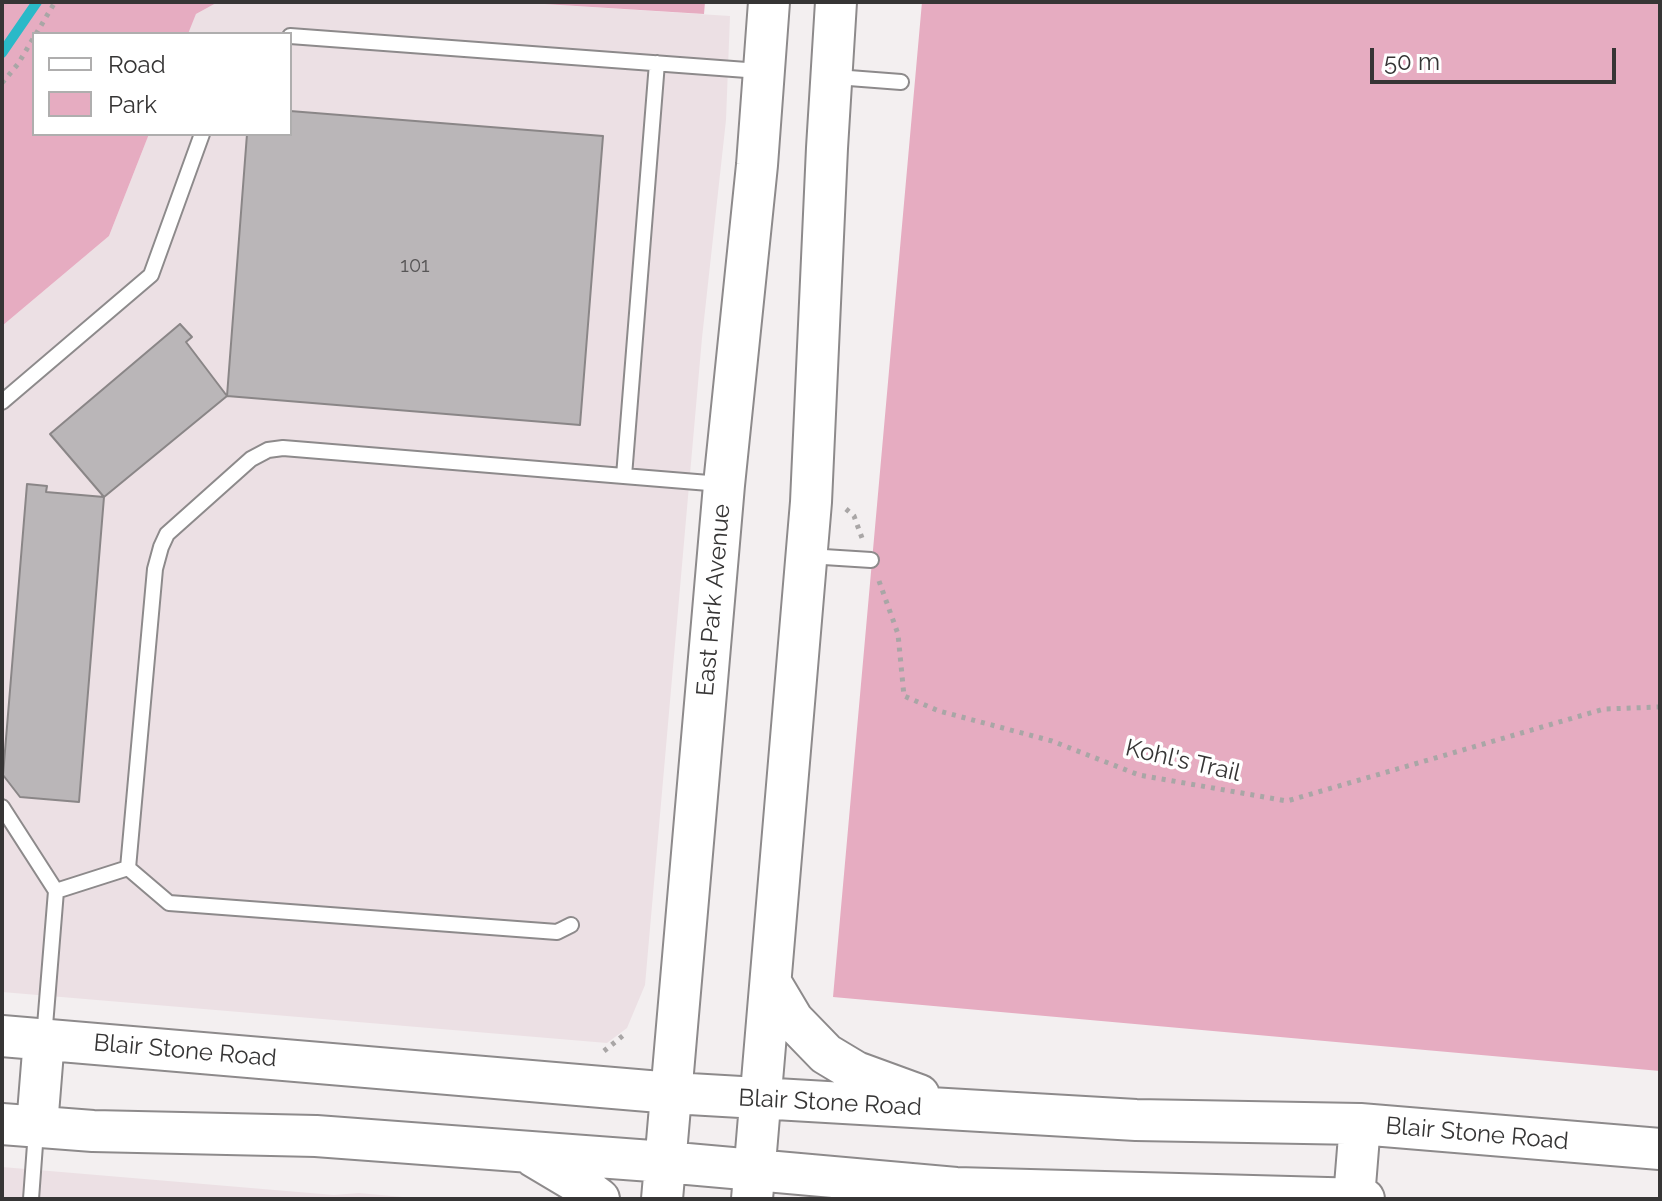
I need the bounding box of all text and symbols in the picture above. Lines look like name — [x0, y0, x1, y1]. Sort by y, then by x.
legend — [32, 32, 292, 136]
scale bar — [1374, 32, 1620, 82]
text: 50 m — [1384, 47, 1440, 76]
text: Road — [108, 50, 166, 79]
text: Park — [108, 90, 157, 119]
house number: 101 — [400, 254, 430, 278]
street label: East Park Avenue — [691, 503, 737, 697]
street label: Kohl's Trail — [1123, 734, 1243, 788]
street label: Blair Stone Road — [92, 1029, 278, 1073]
street label: Blair Stone Road — [738, 1084, 922, 1122]
street label: Blair Stone Road — [1384, 1112, 1570, 1156]

